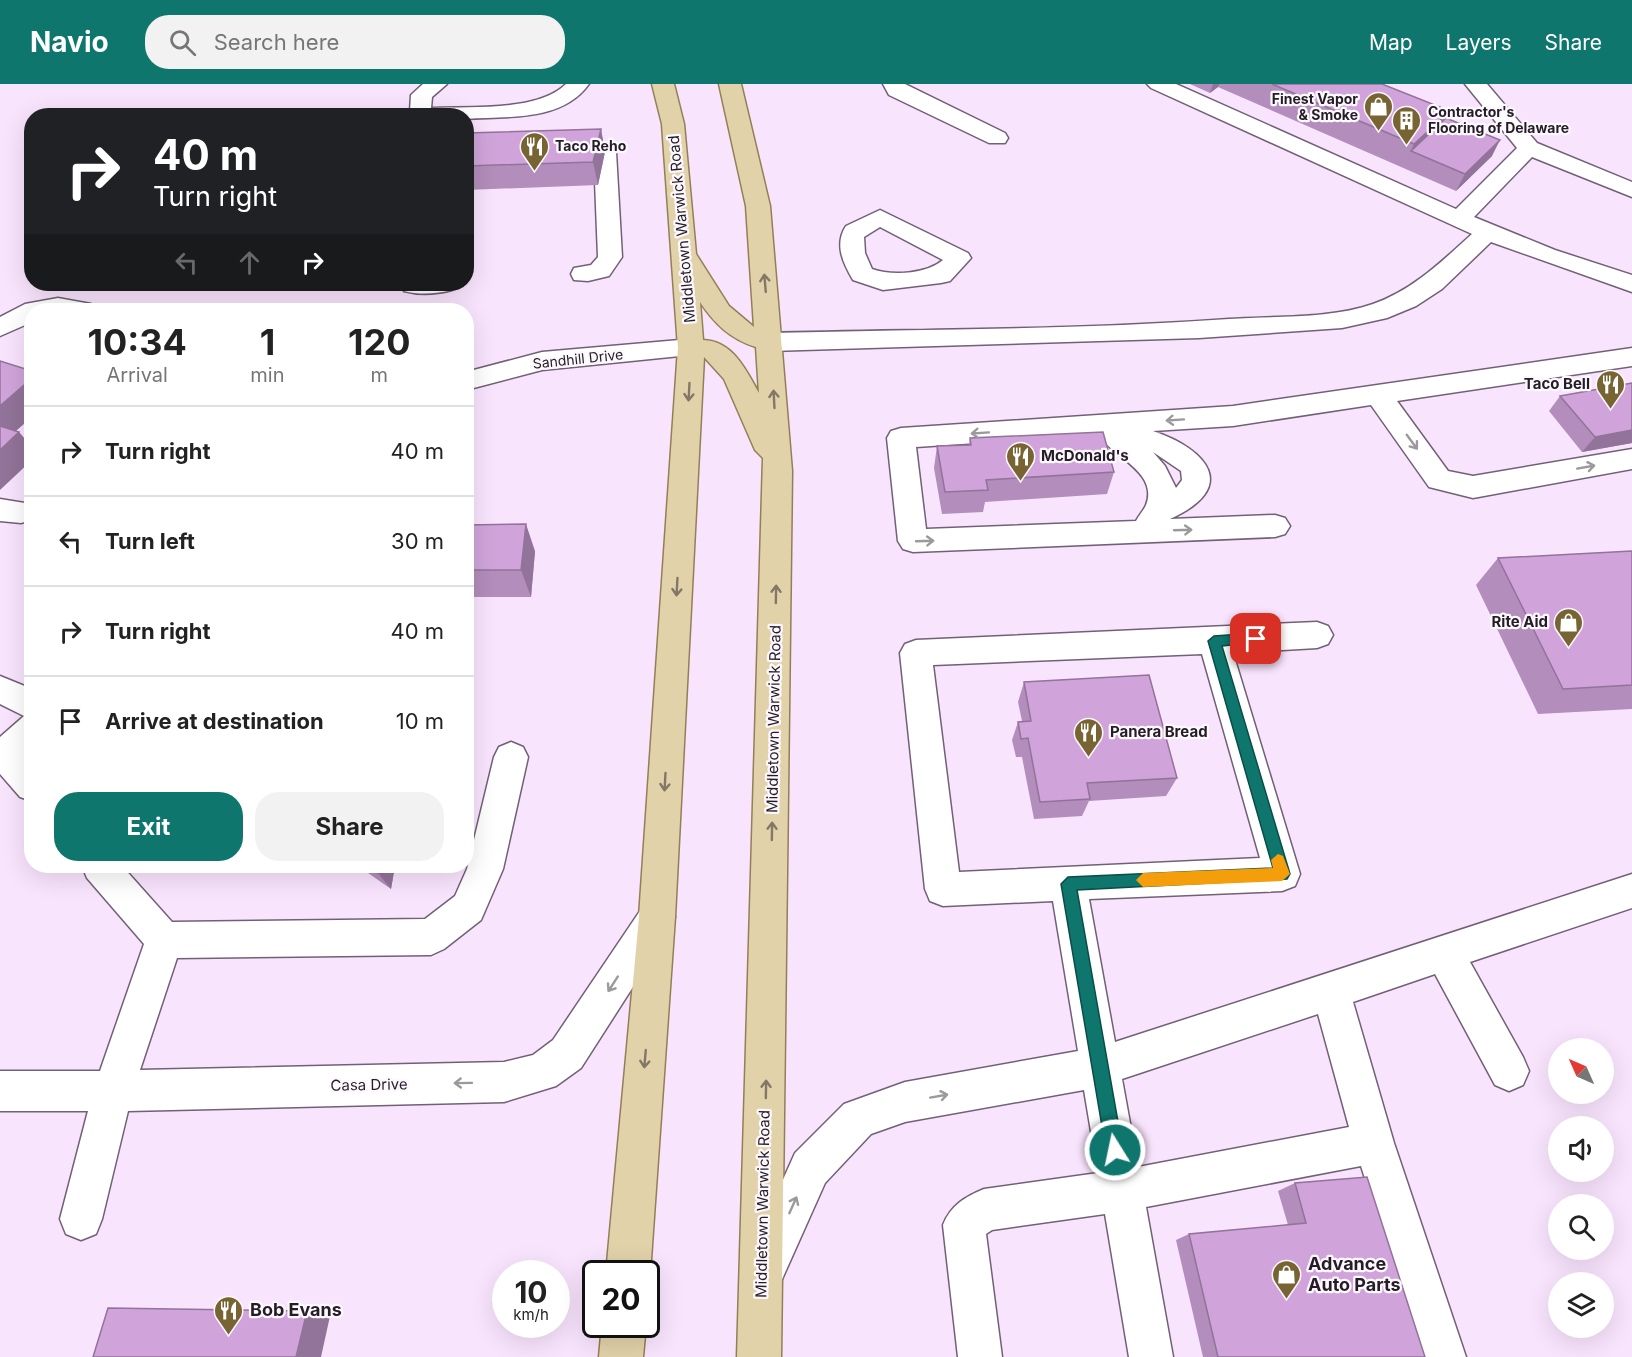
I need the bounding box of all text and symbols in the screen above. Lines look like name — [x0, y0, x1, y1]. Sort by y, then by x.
search box — [145, 15, 565, 69]
text: Navio — [30, 25, 109, 59]
icon: search — [166, 26, 199, 59]
text: Search here — [214, 29, 339, 55]
text: Map — [1369, 30, 1413, 55]
text: Layers — [1446, 30, 1512, 55]
text: Share — [1545, 30, 1602, 55]
place label: Finest Vapor & Smoke — [1272, 90, 1358, 123]
shop icon: Finest Vapor & Smoke — [1363, 91, 1395, 133]
place label: Contractor's Flooring of Delaware — [1428, 103, 1569, 136]
building icon: Contractor's Flooring of Delaware — [1391, 104, 1423, 146]
text: 40 m — [153, 129, 258, 180]
restaurant icon: Taco Reho — [518, 130, 550, 172]
icon: right — [54, 132, 132, 210]
street label: Middletown Warwick Road — [664, 135, 699, 324]
place label: Taco Reho — [555, 137, 627, 154]
text: Turn right — [153, 180, 277, 213]
icon: left — [170, 246, 203, 279]
icon: ahead — [233, 246, 266, 279]
icon: right — [296, 246, 329, 279]
one-way arrow — [759, 274, 770, 294]
text: 10:34 — [87, 320, 187, 364]
text: 1 — [260, 320, 275, 364]
text: 120 — [348, 320, 410, 364]
street label: Sandhill Drive — [532, 345, 624, 372]
text: Arrival — [106, 363, 168, 387]
text: min — [250, 363, 285, 387]
text: m — [370, 363, 388, 387]
restaurant icon: Taco Bell — [1595, 368, 1627, 410]
place label: Taco Bell — [1524, 374, 1590, 393]
one-way arrow — [683, 382, 694, 402]
one-way arrow — [768, 390, 779, 410]
one-way arrow — [1165, 415, 1185, 426]
one-way arrow — [971, 427, 991, 438]
one-way arrow — [1406, 434, 1419, 450]
icon: right — [54, 435, 87, 468]
text: Turn right — [105, 438, 211, 464]
text: 40 m — [390, 438, 444, 464]
restaurant icon: McDonald's — [1004, 440, 1036, 482]
place label: McDonald's — [1041, 446, 1129, 465]
one-way arrow — [1575, 461, 1595, 472]
one-way arrow — [1172, 524, 1192, 536]
icon: left — [54, 525, 87, 558]
text: Turn left — [105, 528, 195, 554]
text: 30 m — [391, 528, 444, 554]
one-way arrow — [915, 535, 935, 546]
one-way arrow — [671, 577, 682, 597]
one-way arrow — [770, 584, 782, 604]
shop icon: Rite Aid — [1553, 606, 1585, 648]
place label: Rite Aid — [1491, 612, 1548, 631]
pin — [1230, 613, 1281, 664]
icon: right — [54, 615, 87, 648]
text: Turn right — [105, 618, 211, 644]
text: 40 m — [390, 618, 444, 644]
icon: arrive — [1239, 622, 1272, 655]
street label: Middletown Warwick Road — [762, 625, 785, 813]
icon: arrive — [54, 705, 87, 738]
text: Arrive at destination — [105, 708, 324, 734]
text: 10 m — [396, 708, 444, 734]
restaurant icon: Panera Bread — [1073, 716, 1105, 758]
place label: Panera Bread — [1110, 722, 1208, 741]
one-way arrow — [660, 771, 671, 791]
button: Exit — [54, 792, 243, 861]
button: Share — [255, 792, 444, 861]
one-way arrow — [766, 821, 778, 841]
one-way arrow — [607, 975, 620, 992]
north arrow — [1548, 1038, 1614, 1104]
map controls — [1548, 1038, 1614, 1338]
one-way arrow — [640, 1049, 651, 1069]
street label: Casa Drive — [330, 1074, 408, 1095]
one-way arrow — [454, 1078, 474, 1089]
one-way arrow — [760, 1079, 772, 1099]
one-way arrow — [929, 1090, 949, 1101]
street label: Middletown Warwick Road — [751, 1110, 774, 1298]
button: sound — [1548, 1116, 1614, 1182]
position arrow — [1083, 1118, 1147, 1182]
button: search — [1548, 1194, 1614, 1260]
one-way arrow — [788, 1197, 800, 1215]
place label: Advance Auto Parts — [1308, 1253, 1400, 1295]
shop icon: Advance Auto Parts — [1271, 1258, 1303, 1300]
speed limit sign: 20 — [582, 1260, 660, 1338]
button: layers — [1548, 1272, 1614, 1338]
text: 10 — [514, 1274, 548, 1310]
restaurant icon: Bob Evans — [213, 1294, 245, 1336]
place label: Bob Evans — [250, 1299, 342, 1320]
text: km/h — [513, 1305, 549, 1324]

